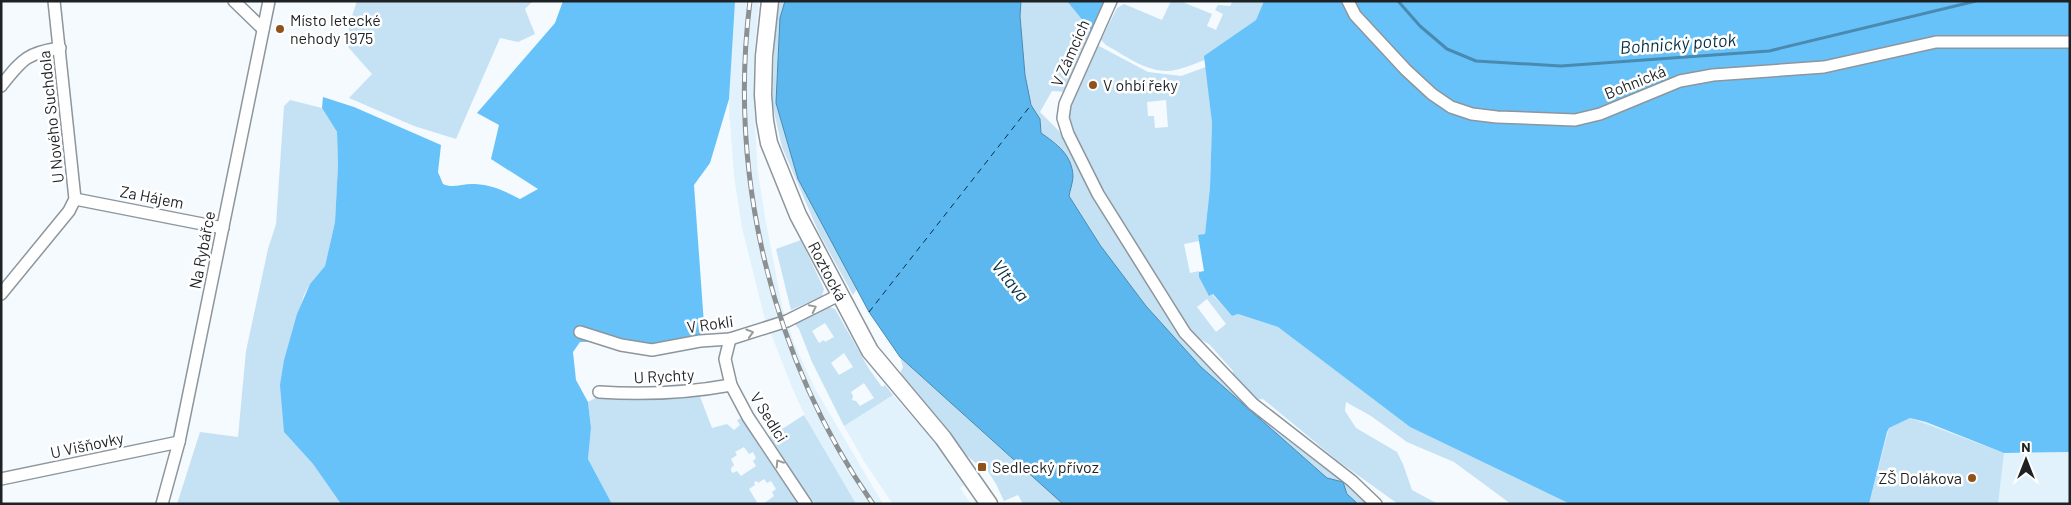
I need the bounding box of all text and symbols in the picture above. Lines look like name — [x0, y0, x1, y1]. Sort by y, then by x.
place label: Místo letecké nehody 1975 — [290, 10, 381, 47]
street label: V Zámcích — [1046, 16, 1093, 89]
marker: Místo letecké nehody 1975 — [274, 23, 286, 35]
water label: Bohnický potok — [1619, 28, 1737, 58]
street label: U Nového Suchdola — [34, 50, 67, 184]
street label: Bohnická — [1601, 61, 1668, 102]
place label: V ohbí řeky — [1103, 75, 1179, 94]
marker: V ohbí řeky — [1087, 79, 1099, 91]
street label: Za Hájem — [119, 181, 186, 212]
street label: Na Rybářce — [185, 209, 218, 290]
street label: Roztocká — [805, 238, 852, 304]
water label: Vltava — [987, 255, 1034, 306]
one-way arrow — [808, 304, 817, 314]
street label: V Rokli — [685, 311, 734, 336]
one-way arrow — [746, 329, 754, 339]
street label: U Rychty — [633, 364, 695, 387]
street label: V Sedlci — [747, 388, 792, 445]
street label: U Višňovky — [48, 427, 126, 462]
north arrow — [2001, 435, 2051, 485]
text: N — [2021, 438, 2031, 455]
place label: Sedlecký přívoz — [992, 457, 1099, 476]
one-way arrow — [776, 459, 785, 469]
marker: Sedlecký přívoz — [976, 461, 988, 473]
place label: ZŠ Dolákova — [1879, 468, 1962, 487]
marker: ZŠ Dolákova — [1966, 472, 1978, 484]

